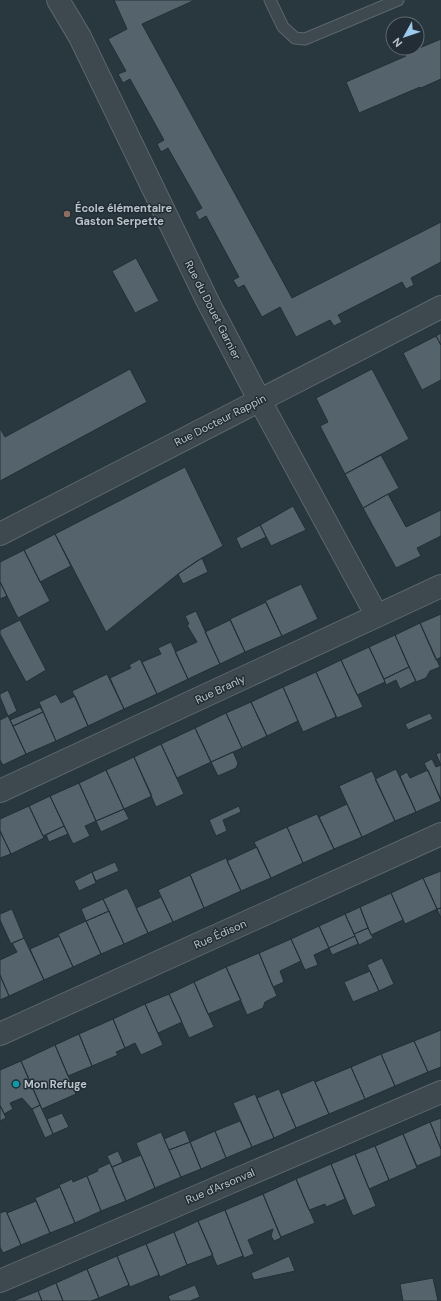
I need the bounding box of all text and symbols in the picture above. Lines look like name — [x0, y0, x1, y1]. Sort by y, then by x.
north arrow — [385, 16, 425, 56]
text: N — [389, 35, 405, 50]
place label: École élémentaire Gaston Serpette — [75, 201, 173, 228]
marker: École élémentaire Gaston Serpette — [62, 209, 72, 219]
street label: Rue du Douet Garnier — [182, 258, 244, 362]
street label: Rue Docteur Rappin — [172, 391, 268, 449]
street label: Rue Branly — [193, 671, 247, 707]
street label: Rue Édison — [192, 916, 248, 952]
place label: Mon Refuge — [24, 1077, 87, 1091]
marker: Mon Refuge — [11, 1079, 21, 1089]
street label: Rue d'Arsonval — [183, 1165, 257, 1207]

